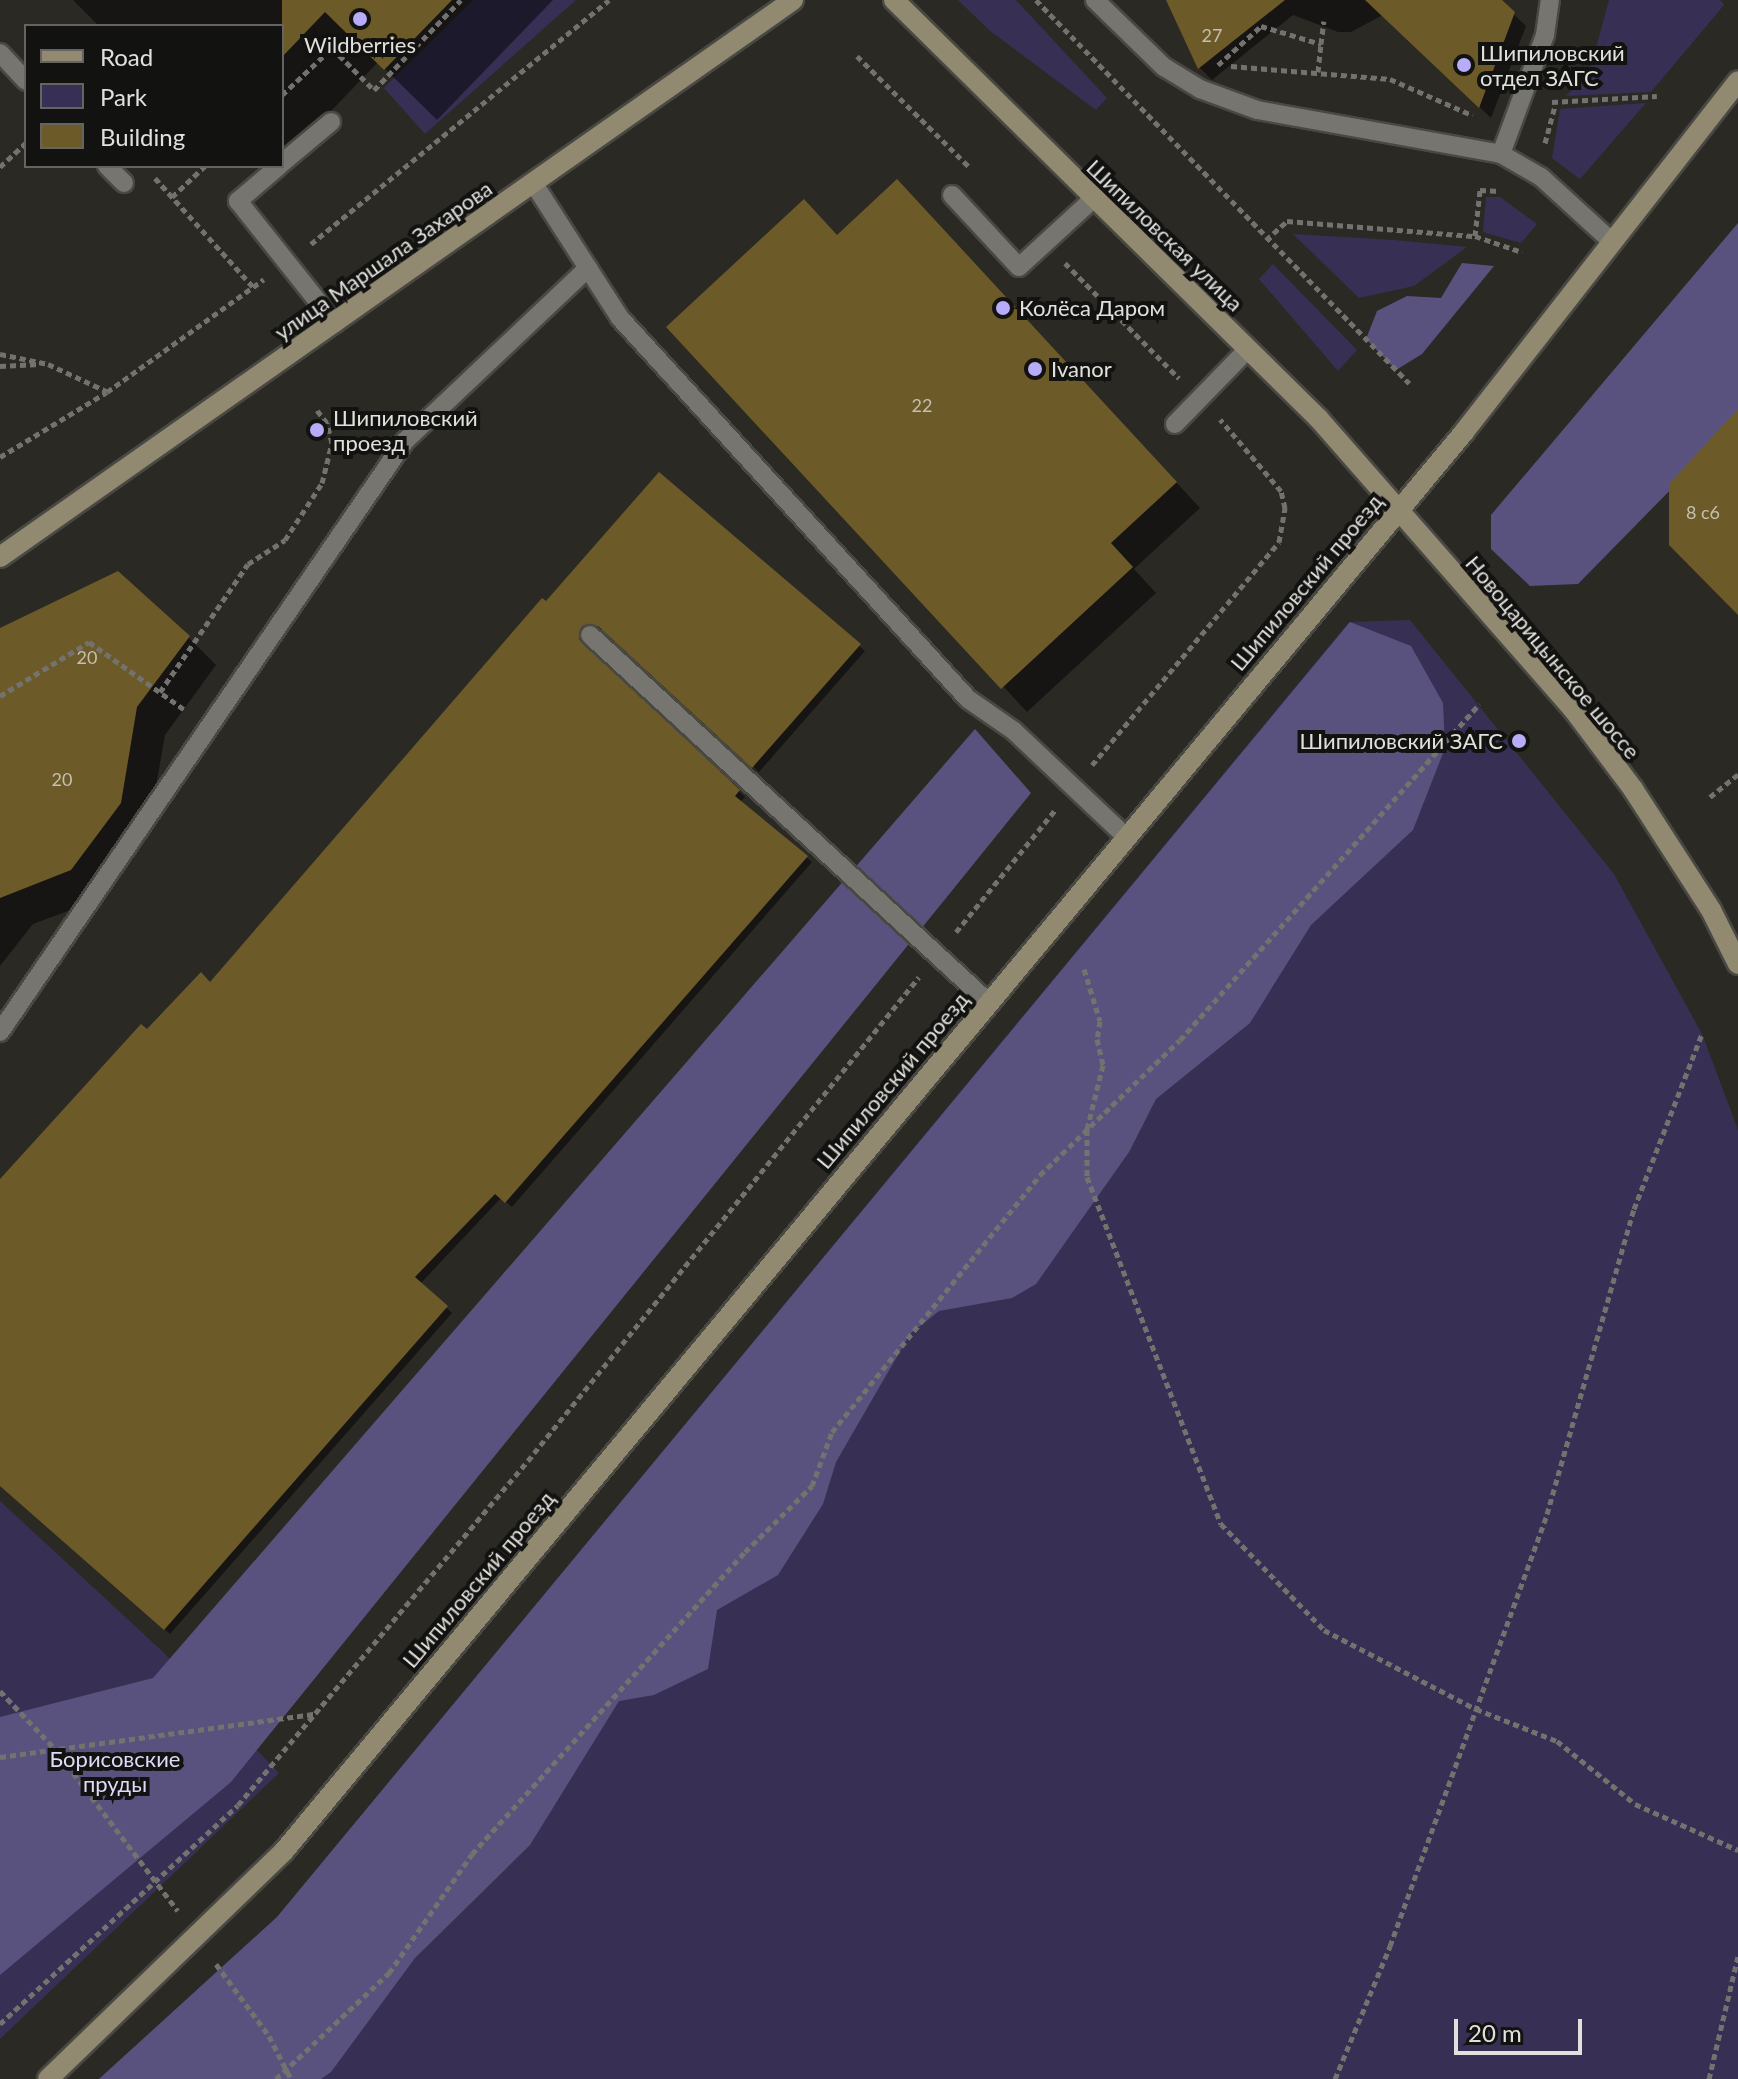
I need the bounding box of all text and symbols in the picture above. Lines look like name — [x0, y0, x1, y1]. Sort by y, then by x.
marker: Wildberries — [351, 10, 369, 28]
legend — [24, 24, 284, 168]
house number: 27 — [1202, 24, 1222, 46]
place label: Wildberries — [304, 32, 416, 58]
place label: Шипиловский отдел ЗАГС — [1480, 39, 1625, 90]
text: Road — [100, 42, 153, 71]
marker: Шипиловский отдел ЗАГС — [1455, 56, 1473, 74]
text: Park — [100, 82, 147, 111]
text: Building — [100, 122, 185, 151]
street label: Шипиловская улица — [1081, 154, 1249, 316]
street label: улица Маршала Захарова — [269, 175, 497, 345]
place label: Колёса Даром — [1019, 295, 1165, 321]
marker: Колёса Даром — [994, 299, 1012, 317]
place label: Ivanor — [1051, 356, 1112, 382]
marker: Ivanor — [1026, 360, 1044, 378]
house number: 22 — [912, 394, 932, 416]
place label: Шипиловский проезд — [333, 404, 478, 456]
marker: Шипиловский проезд — [308, 421, 326, 439]
street label: Шипиловский проезд — [1224, 488, 1388, 676]
house number: 8 с6 — [1686, 501, 1720, 523]
street label: Новоцарицынское шоссе — [1460, 550, 1646, 764]
house number: 20 — [77, 646, 97, 668]
place label: Шипиловский ЗАГС — [1299, 728, 1503, 754]
marker: Шипиловский ЗАГС — [1510, 732, 1528, 750]
house number: 20 — [52, 768, 72, 790]
street label: Шипиловский проезд — [810, 986, 974, 1174]
street label: Шипиловский проезд — [396, 1485, 560, 1673]
park label: Борисовские пруды — [50, 1745, 180, 1796]
scale bar — [1458, 2003, 1586, 2053]
text: 20 m — [1468, 2018, 1522, 2047]

